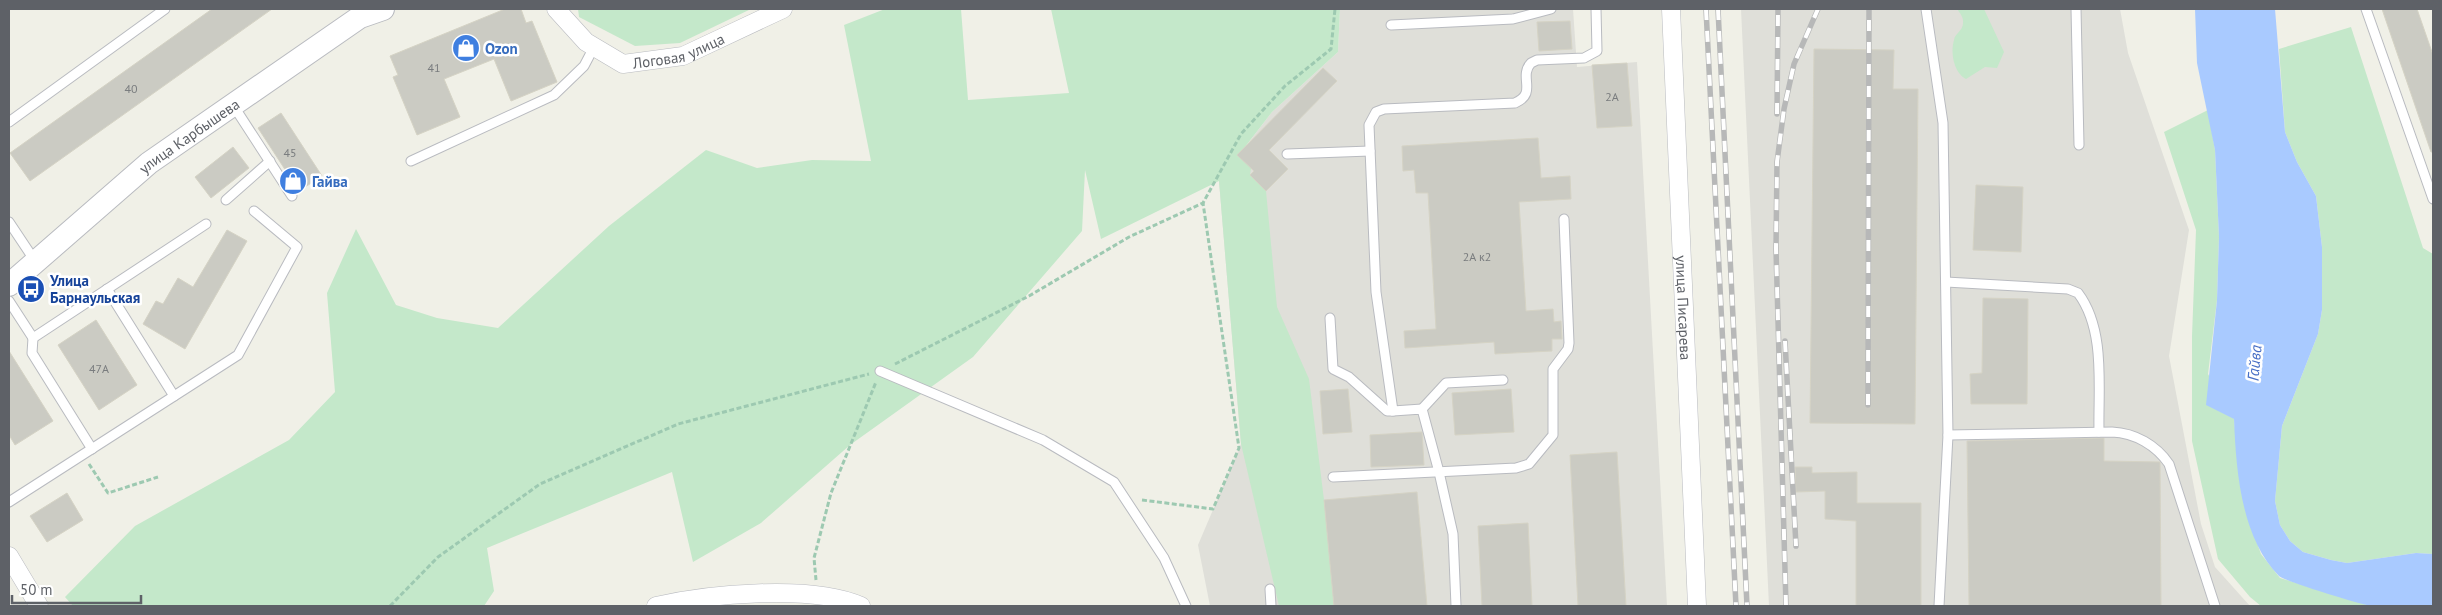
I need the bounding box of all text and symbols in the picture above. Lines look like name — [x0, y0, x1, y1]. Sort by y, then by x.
street label: Логовая улица — [630, 29, 727, 72]
shop icon: Ozon — [451, 33, 481, 63]
place label: Ozon — [485, 39, 518, 58]
house number: 41 — [427, 60, 441, 75]
house number: 40 — [124, 81, 138, 96]
house number: 2А — [1605, 89, 1619, 104]
street label: улица Карбышева — [134, 94, 243, 177]
house number: 45 — [283, 145, 297, 160]
shop icon: Гайва — [278, 166, 308, 196]
place label: Гайва — [312, 172, 348, 191]
house number: 2А к2 — [1463, 249, 1491, 264]
street label: улица Писарева — [1672, 255, 1696, 361]
place label: Улица Барнаульская — [49, 271, 140, 307]
bus stop icon: Улица Барнаульская — [16, 274, 46, 304]
water label: Гайва — [2242, 344, 2266, 382]
house number: 47А — [89, 361, 109, 376]
scale bar — [12, 572, 141, 604]
text: 50 m — [20, 580, 53, 599]

